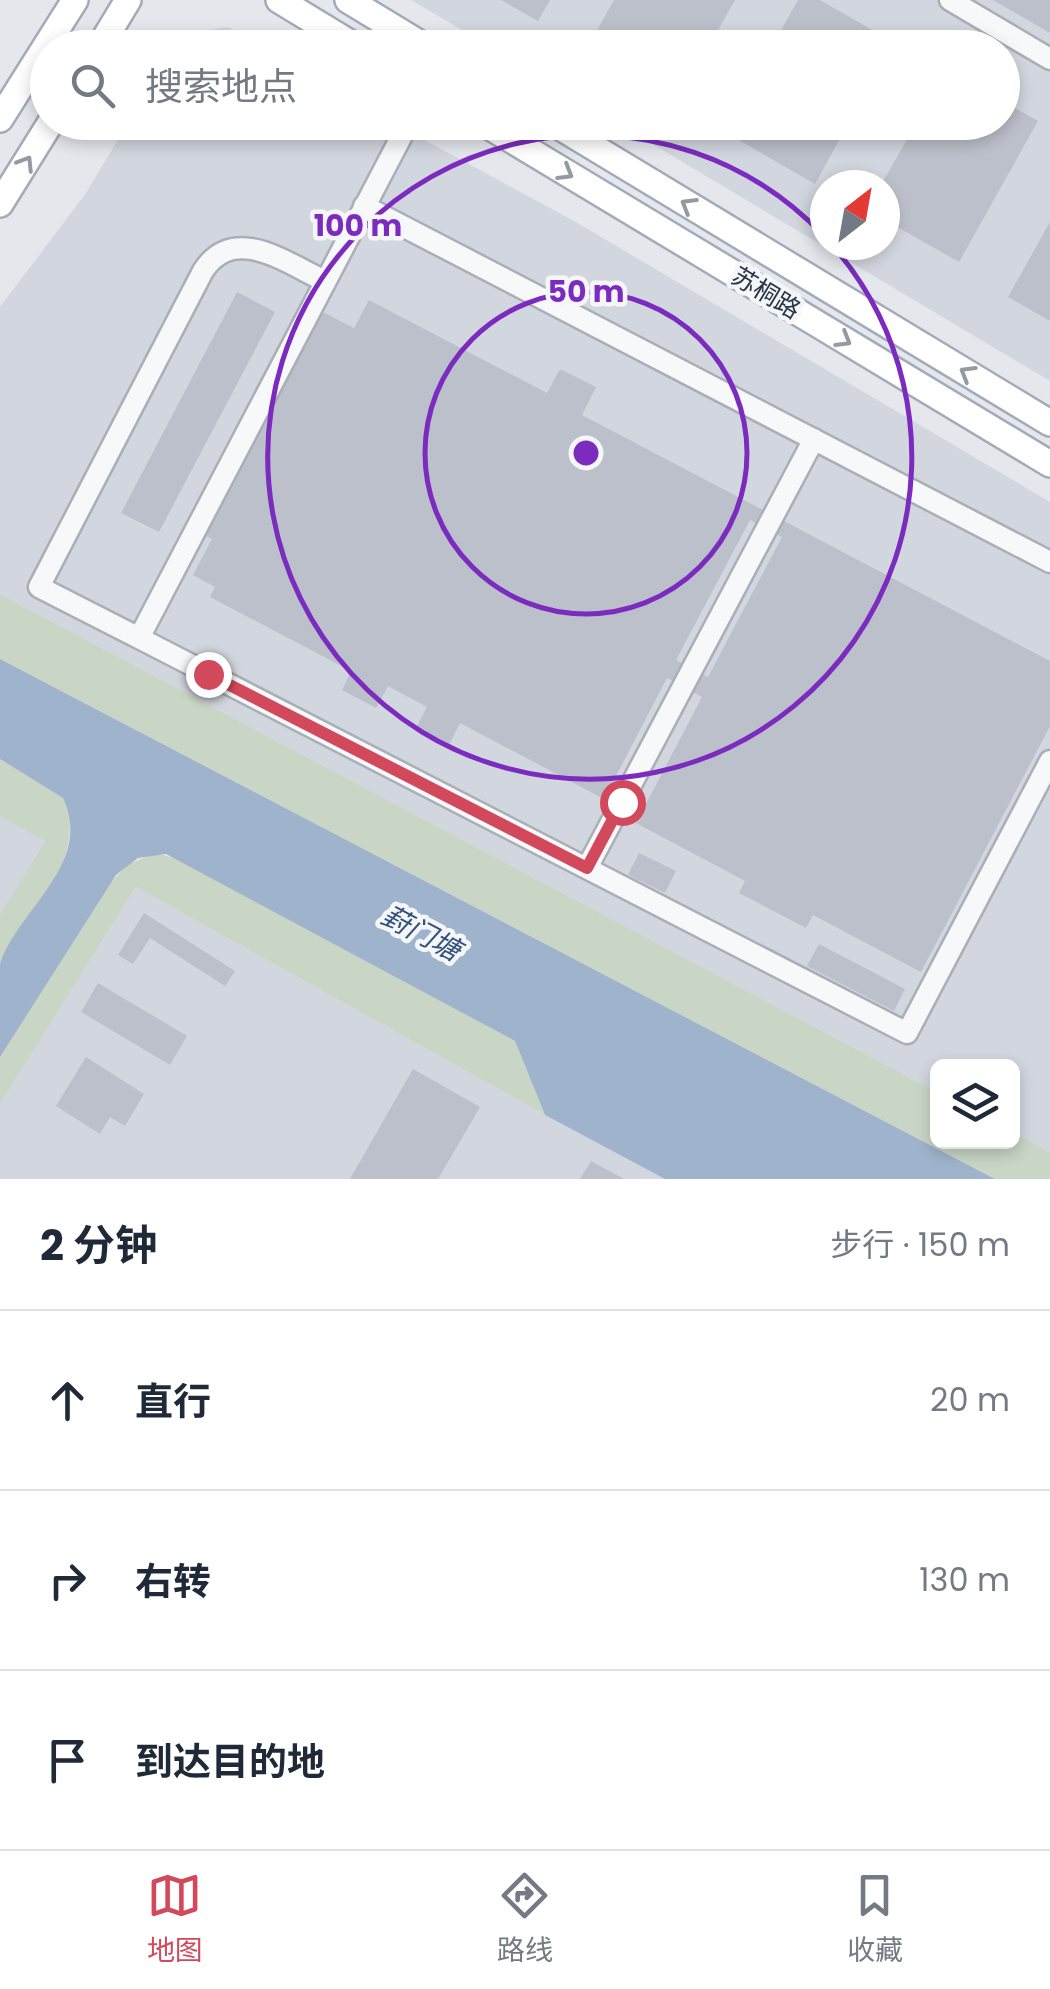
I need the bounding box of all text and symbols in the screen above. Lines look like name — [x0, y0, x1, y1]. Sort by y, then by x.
search box — [30, 30, 1020, 140]
icon: search — [65, 58, 120, 113]
text: 搜索地点 — [145, 60, 297, 113]
one-way arrow — [13, 156, 32, 174]
one-way arrow — [555, 161, 573, 180]
north arrow — [810, 170, 900, 260]
one-way arrow — [681, 198, 699, 217]
text: 100 m — [314, 204, 402, 247]
street label: 苏桐路 — [725, 259, 807, 327]
text: 50 m — [547, 270, 625, 313]
one-way arrow — [833, 328, 851, 347]
one-way arrow — [960, 366, 978, 385]
centre of rings — [568, 435, 604, 471]
route end — [186, 652, 232, 698]
route start — [600, 780, 646, 826]
water label: 葑门塘 — [375, 896, 471, 972]
map controls — [930, 1059, 1020, 1149]
button: layers — [930, 1059, 1020, 1149]
text: 2 分钟 — [40, 1216, 157, 1275]
text: 步行 · 150 m — [830, 1222, 1010, 1267]
icon: ahead — [40, 1373, 95, 1428]
text: 直行 — [135, 1375, 211, 1428]
text: 20 m — [930, 1377, 1010, 1422]
icon: right — [40, 1553, 95, 1608]
text: 右转 — [135, 1555, 211, 1608]
text: 130 m — [919, 1557, 1010, 1602]
icon: arrive — [40, 1733, 95, 1788]
text: 到达目的地 — [135, 1735, 325, 1788]
tab: 地图 — [147, 1868, 203, 1972]
tab: 路线 — [497, 1868, 553, 1972]
tab: 收藏 — [847, 1868, 903, 1972]

